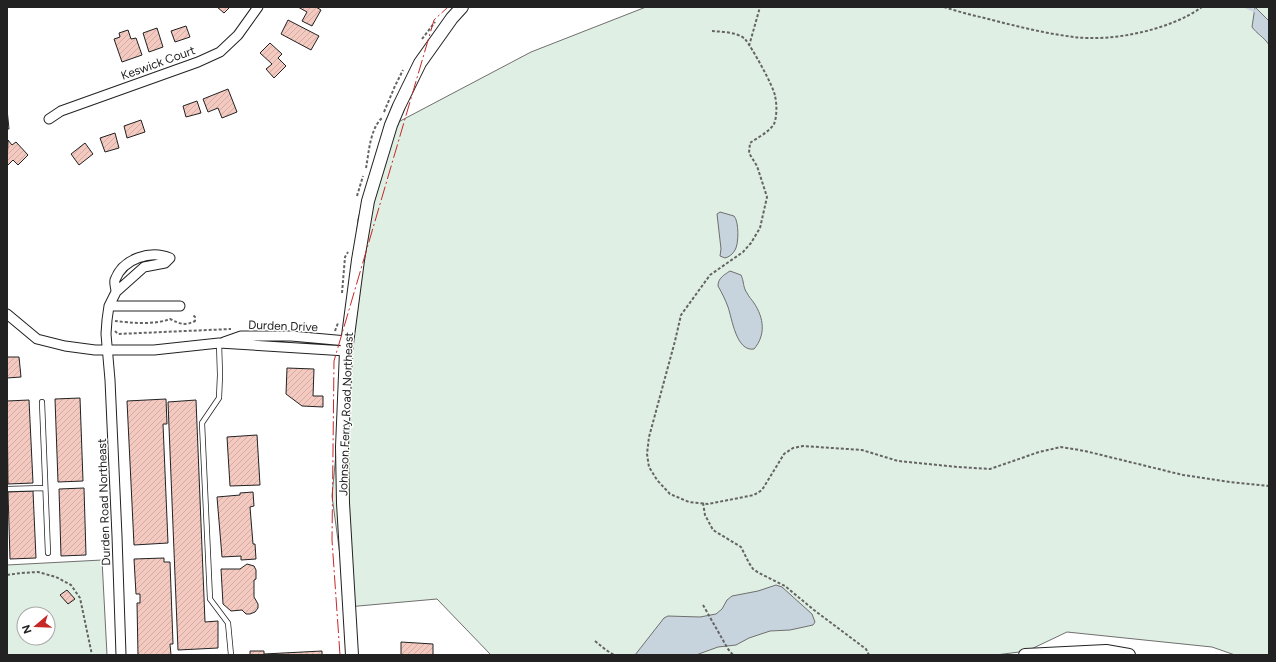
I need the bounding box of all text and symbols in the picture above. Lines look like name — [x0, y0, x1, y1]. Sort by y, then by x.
street label: Keswick Court — [119, 43, 197, 83]
street label: Durden Drive — [248, 318, 319, 334]
street label: Johnson Ferry Road Northeast — [336, 331, 356, 496]
street label: Durden Road Northeast — [95, 438, 113, 566]
north arrow — [16, 606, 56, 646]
text: N — [19, 623, 35, 635]

